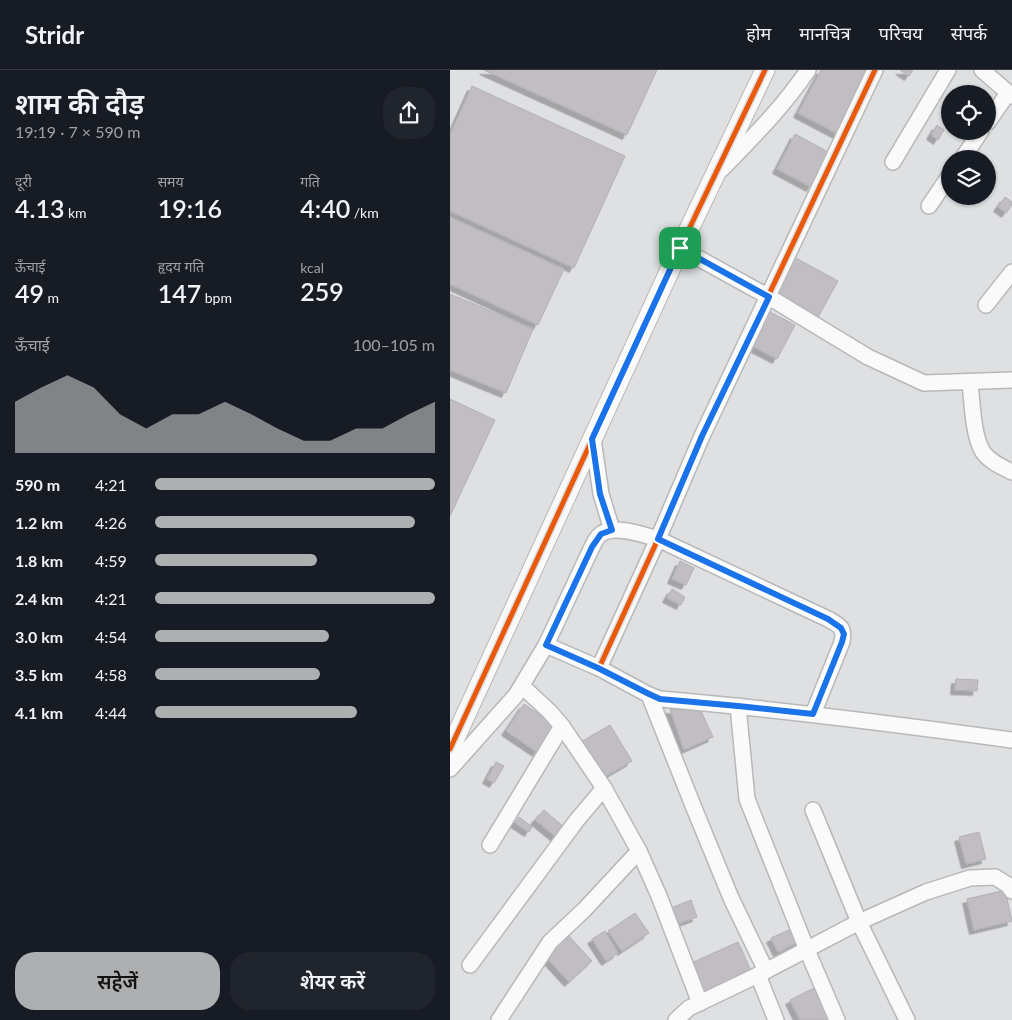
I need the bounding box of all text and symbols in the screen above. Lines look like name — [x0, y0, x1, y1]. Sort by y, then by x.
text: Stridr — [25, 20, 84, 49]
text: होम — [746, 22, 771, 44]
text: मानचित्र — [799, 22, 851, 44]
text: परिचय — [879, 22, 923, 44]
text: संपर्क — [951, 22, 987, 44]
map controls — [941, 85, 996, 205]
button: locate — [941, 85, 996, 140]
text: शाम की दौड़ — [15, 86, 144, 120]
button: share — [383, 87, 435, 139]
text: 19:19 · 7 × 590 m — [15, 122, 140, 141]
button: layers — [941, 150, 996, 205]
text: दूरी — [15, 173, 32, 190]
text: समय — [158, 173, 184, 190]
text: गति — [300, 173, 320, 190]
text: 4.13 — [15, 193, 64, 223]
text: 19:16 — [158, 193, 222, 223]
text: 4:40 — [300, 193, 350, 223]
text: km — [64, 204, 87, 221]
text: /km — [350, 204, 379, 221]
pin — [659, 227, 701, 269]
icon: arrive — [666, 234, 694, 262]
text: ऊँचाई — [15, 258, 45, 275]
text: हृदय गति — [158, 258, 204, 275]
text: kcal — [300, 259, 324, 276]
text: 259 — [300, 276, 344, 306]
text: 49 — [15, 278, 44, 308]
text: 147 — [158, 278, 201, 308]
text: m — [44, 289, 59, 306]
text: bpm — [201, 289, 232, 306]
text: ऊँचाई — [15, 335, 50, 354]
text: 100–105 m — [353, 335, 435, 354]
text: 590 m — [15, 475, 60, 494]
text: 4:21 — [95, 475, 127, 494]
text: 1.2 km — [15, 513, 63, 532]
text: 4:26 — [95, 513, 127, 532]
text: 1.8 km — [15, 551, 63, 570]
text: 4:59 — [95, 551, 127, 570]
text: 2.4 km — [15, 589, 63, 608]
text: 4:21 — [95, 589, 127, 608]
text: 3.0 km — [15, 627, 63, 646]
text: 4:54 — [95, 627, 127, 646]
text: 3.5 km — [15, 665, 63, 684]
text: 4:58 — [95, 665, 127, 684]
text: 4.1 km — [15, 703, 63, 722]
text: 4:44 — [95, 703, 127, 722]
button: सहेजें — [15, 952, 220, 1010]
button: शेयर करें — [230, 952, 435, 1010]

